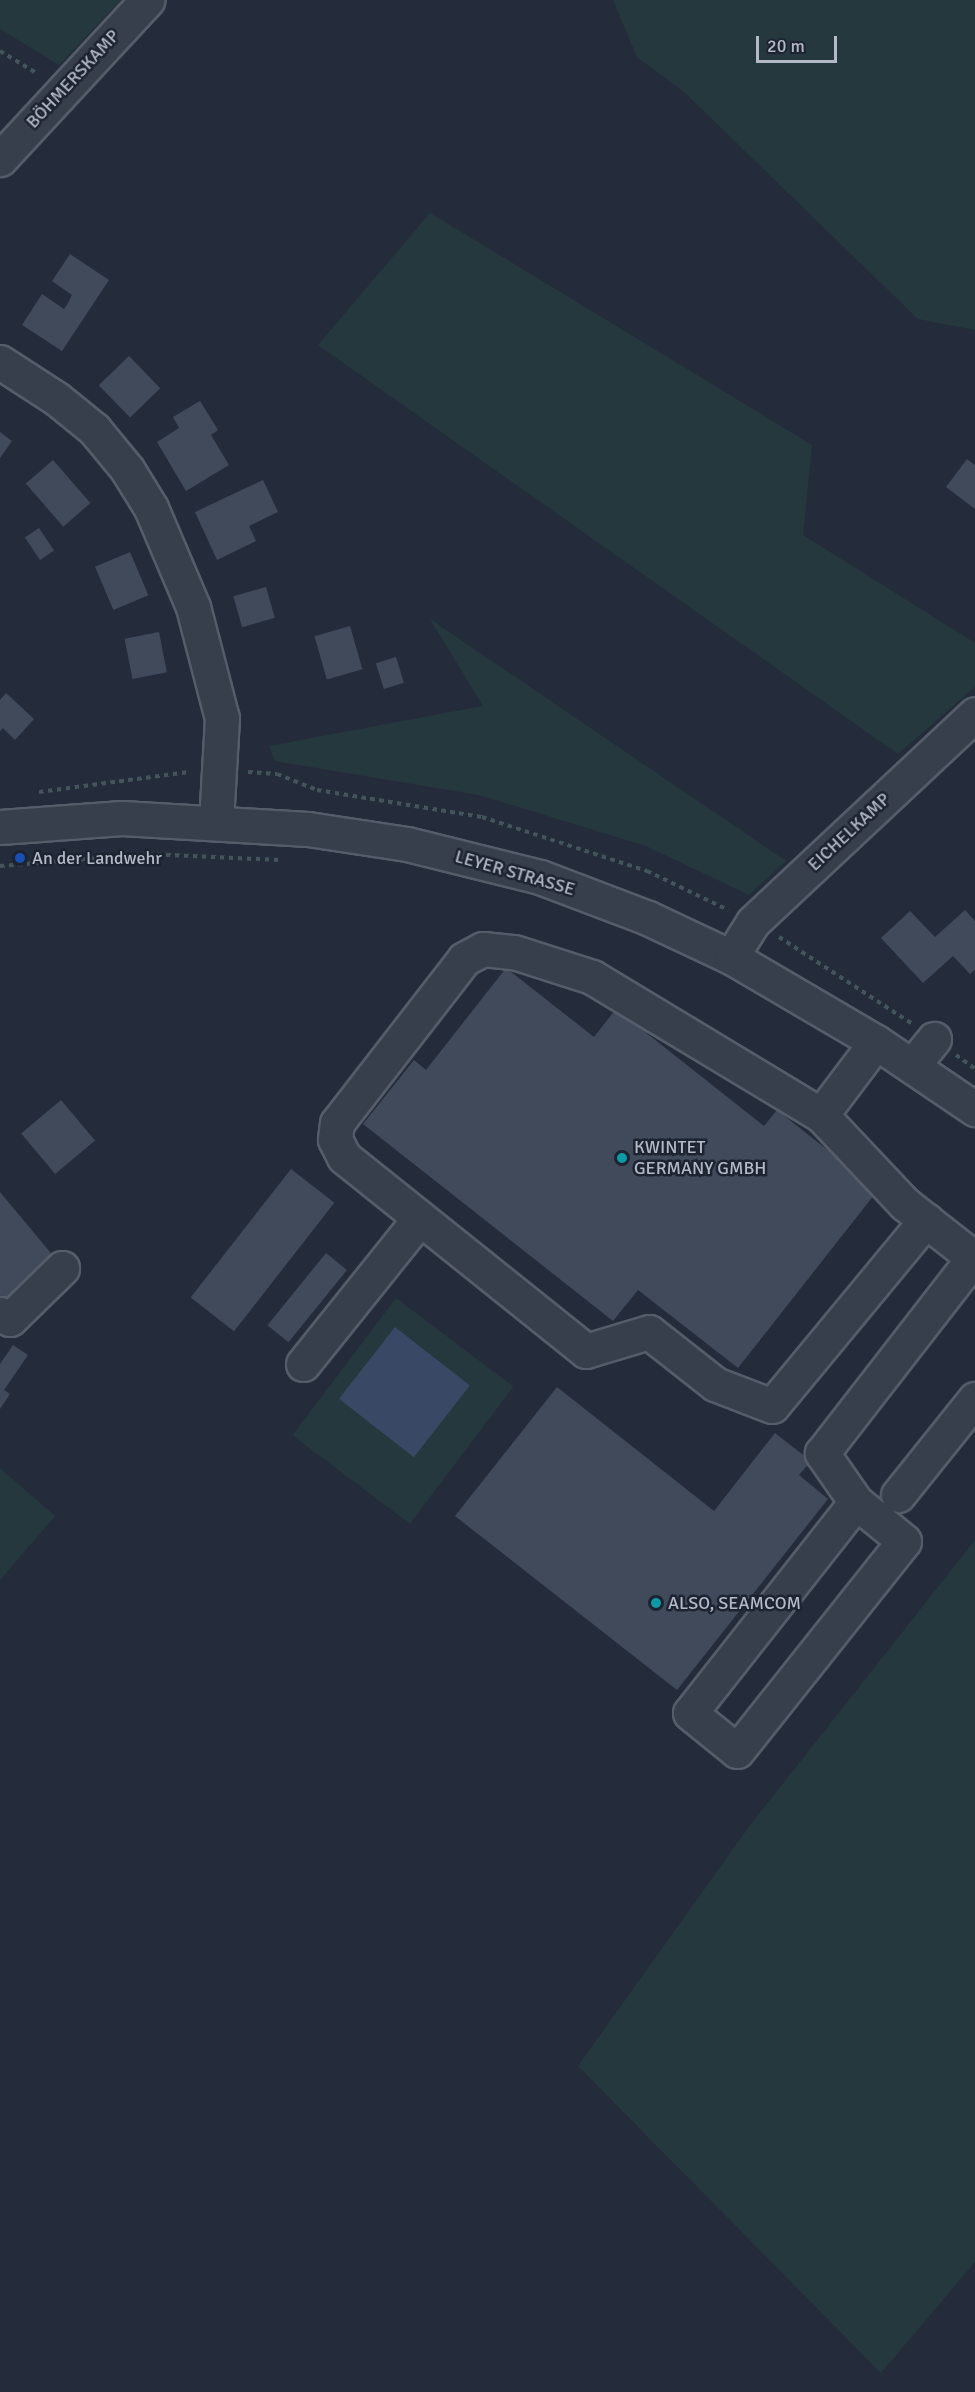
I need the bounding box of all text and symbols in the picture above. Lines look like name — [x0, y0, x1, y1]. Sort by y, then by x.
scale bar — [759, 24, 840, 62]
street label: BÖHMERSKAMP — [22, 25, 124, 133]
text: 20 m — [767, 35, 805, 57]
street label: EICHELKAMP — [803, 789, 895, 875]
street label: LEYER STRASSE — [453, 846, 577, 900]
place label: An der Landwehr — [32, 847, 162, 869]
marker: An der Landwehr — [13, 851, 27, 865]
place label: KWINTET GERMANY GMBH — [634, 1137, 766, 1180]
marker: KWINTET GERMANY GMBH — [615, 1151, 629, 1165]
place label: ALSO, SEAMCOM — [668, 1592, 801, 1614]
marker: ALSO, SEAMCOM — [649, 1596, 663, 1610]

